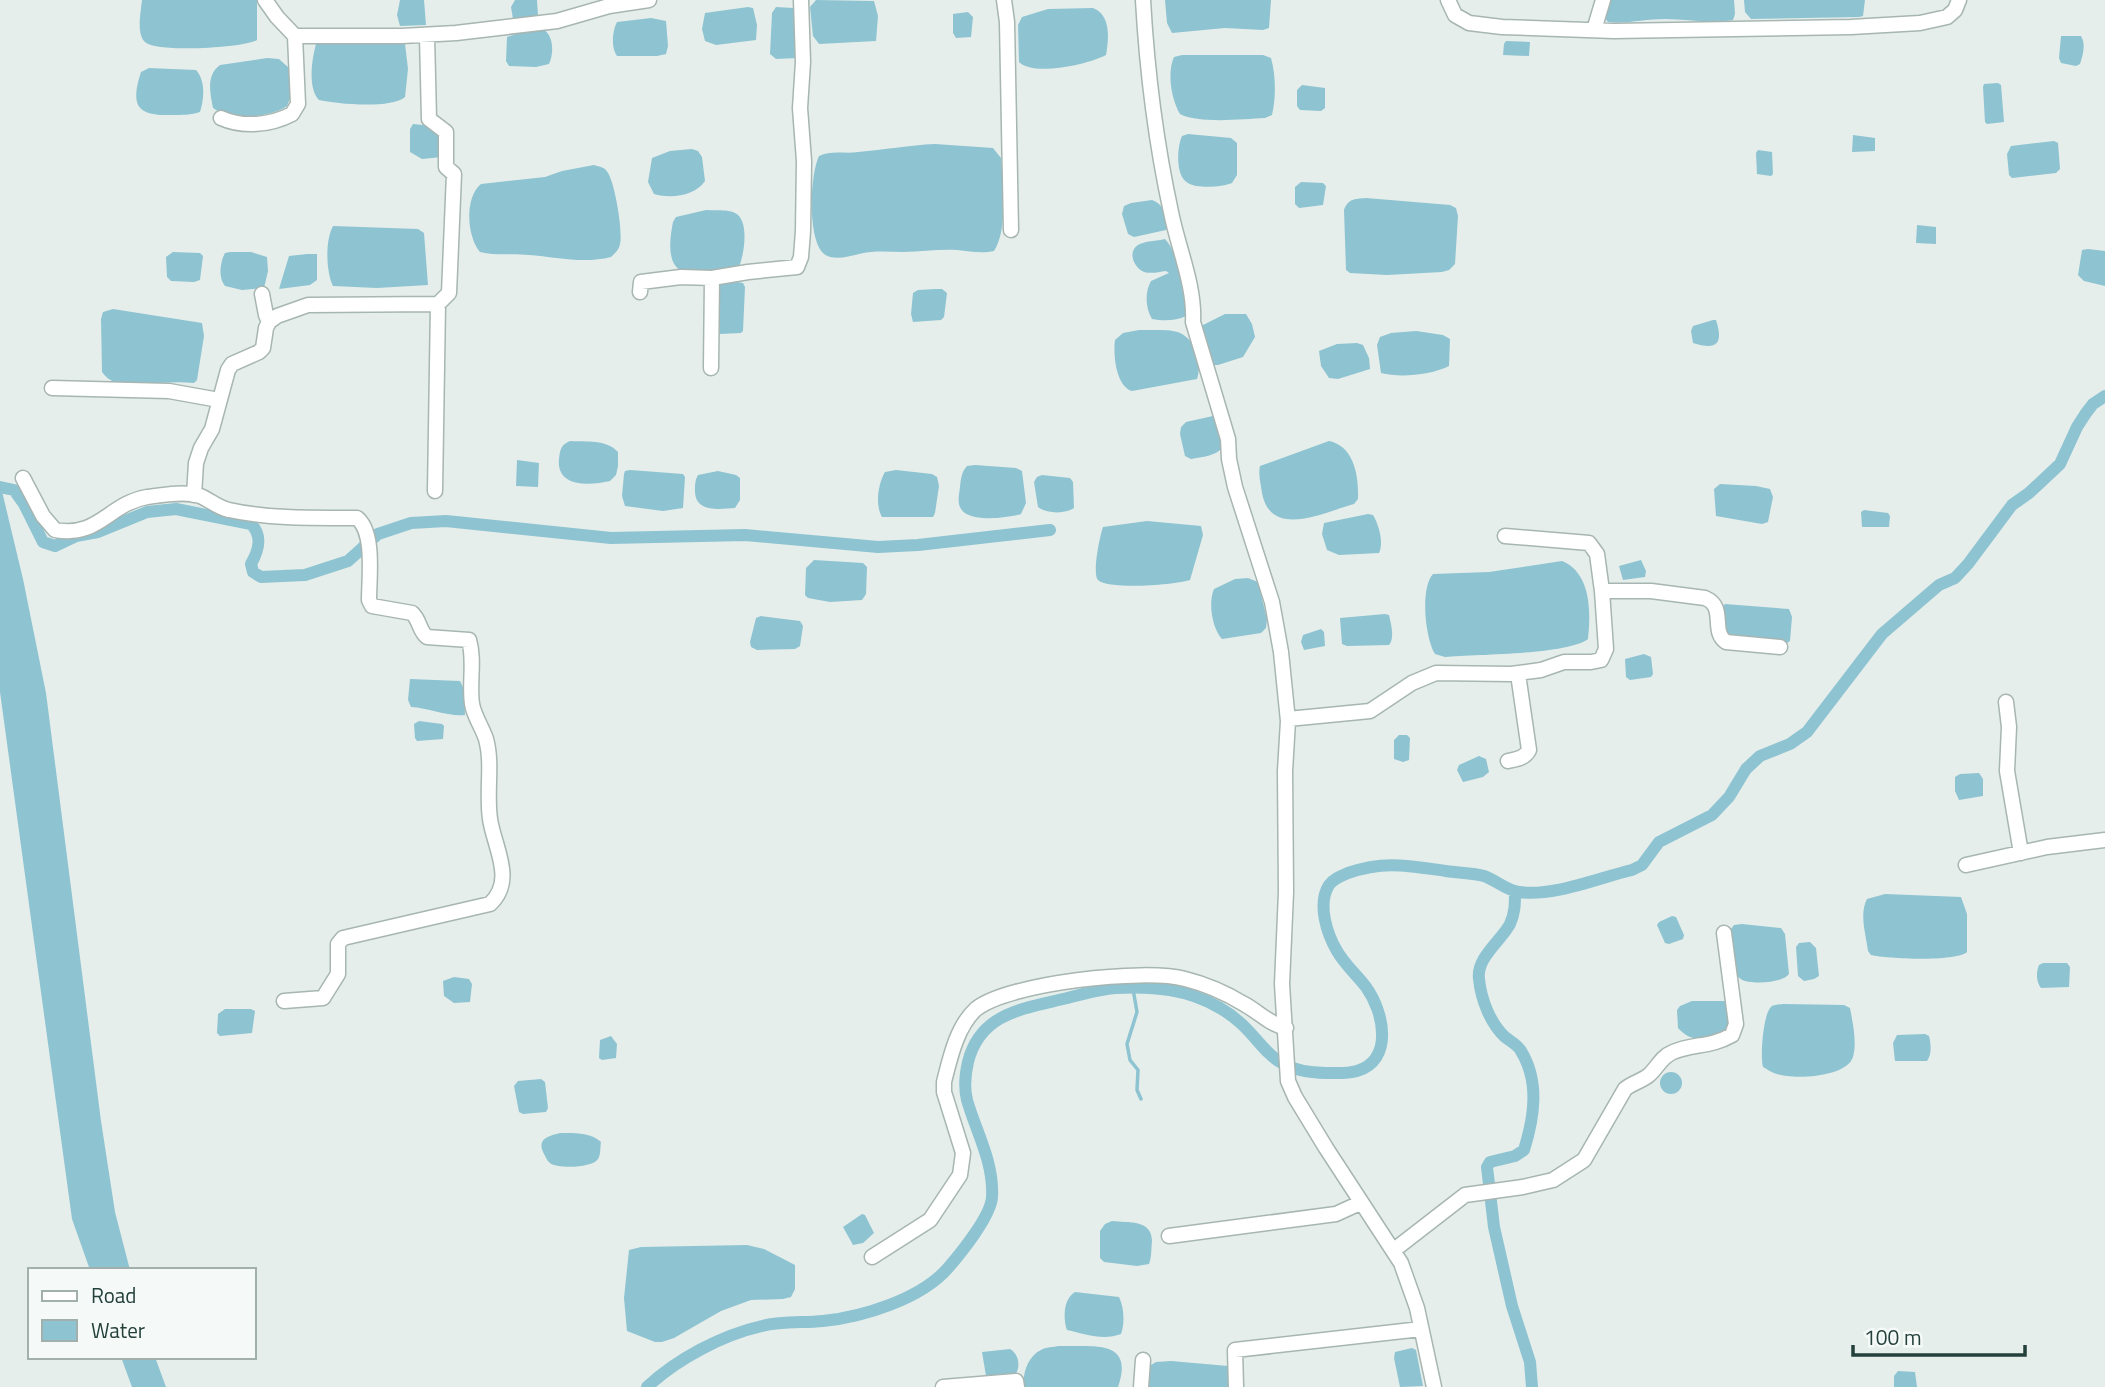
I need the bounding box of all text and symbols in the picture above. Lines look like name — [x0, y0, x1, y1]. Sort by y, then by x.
legend — [28, 1268, 256, 1359]
text: Road — [91, 1279, 136, 1311]
text: Water — [91, 1314, 145, 1346]
scale bar — [1853, 1314, 2024, 1358]
text: 100 m — [1864, 1321, 1921, 1353]

